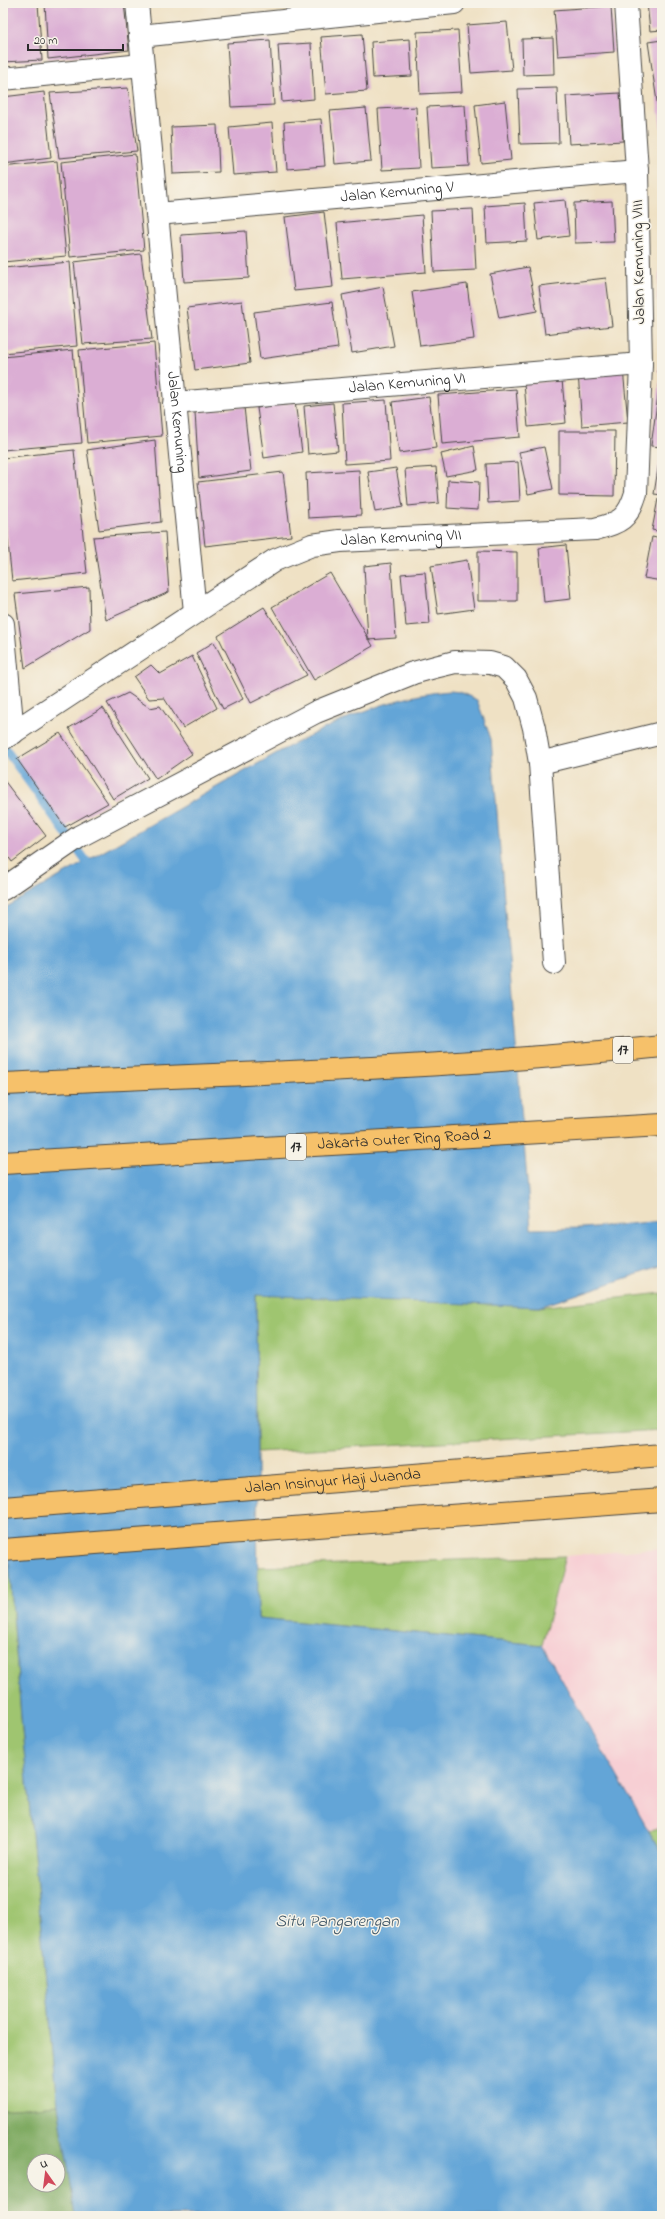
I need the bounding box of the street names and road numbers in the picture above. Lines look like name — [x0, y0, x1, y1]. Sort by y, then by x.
street label: Jalan Kemuning V — [339, 175, 455, 210]
street label: Jalan Kemuning VIII — [626, 199, 652, 325]
street label: Jalan Kemuning VI — [348, 367, 467, 400]
street label: Jalan Kemuning — [160, 370, 194, 474]
street label: Jalan Kemuning VII — [340, 523, 462, 553]
road number: 17 — [613, 1037, 633, 1063]
street label: Jakarta Outer Ring Road 2 — [317, 1123, 492, 1157]
road number: 17 — [286, 1134, 306, 1160]
street label: Jalan Insinyur Haji Juanda — [244, 1462, 422, 1500]

